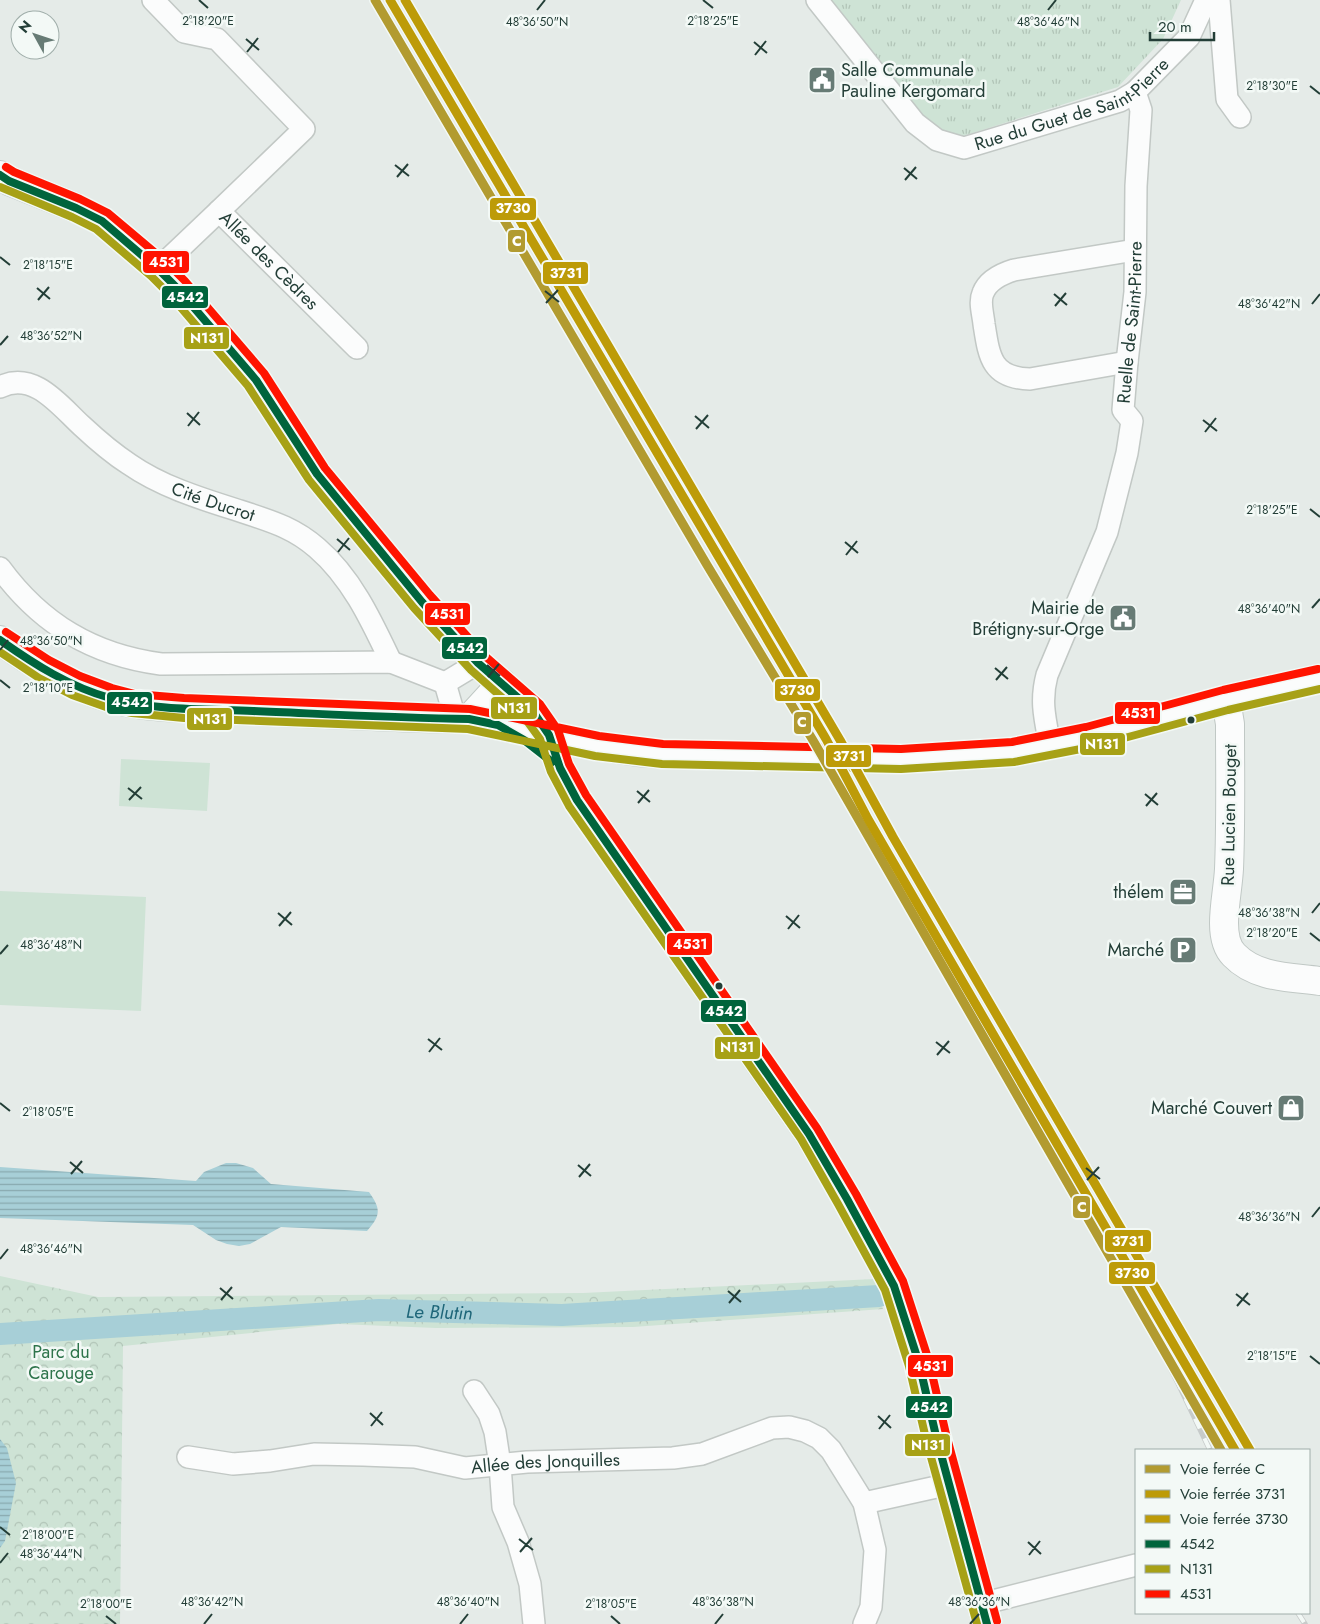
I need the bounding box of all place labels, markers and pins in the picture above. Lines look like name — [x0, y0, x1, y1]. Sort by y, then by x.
place label: Salle Communale Pauline Kergomard — [841, 57, 985, 104]
public building icon: Salle Communale Pauline Kergomard — [807, 65, 837, 95]
place label: Mairie de Brétigny-sur-Orge — [972, 595, 1104, 642]
public building icon: Mairie de Brétigny-sur-Orge — [1108, 603, 1138, 633]
unlabelled marker — [1186, 715, 1196, 725]
office icon: thélem — [1168, 877, 1198, 907]
place label: thélem — [1114, 879, 1164, 905]
parking icon: Marché — [1168, 935, 1198, 965]
place label: Marché — [1108, 937, 1164, 963]
unlabelled marker — [714, 981, 724, 991]
shop icon: Marché Couvert — [1276, 1093, 1306, 1123]
place label: Marché Couvert — [1151, 1095, 1273, 1121]

